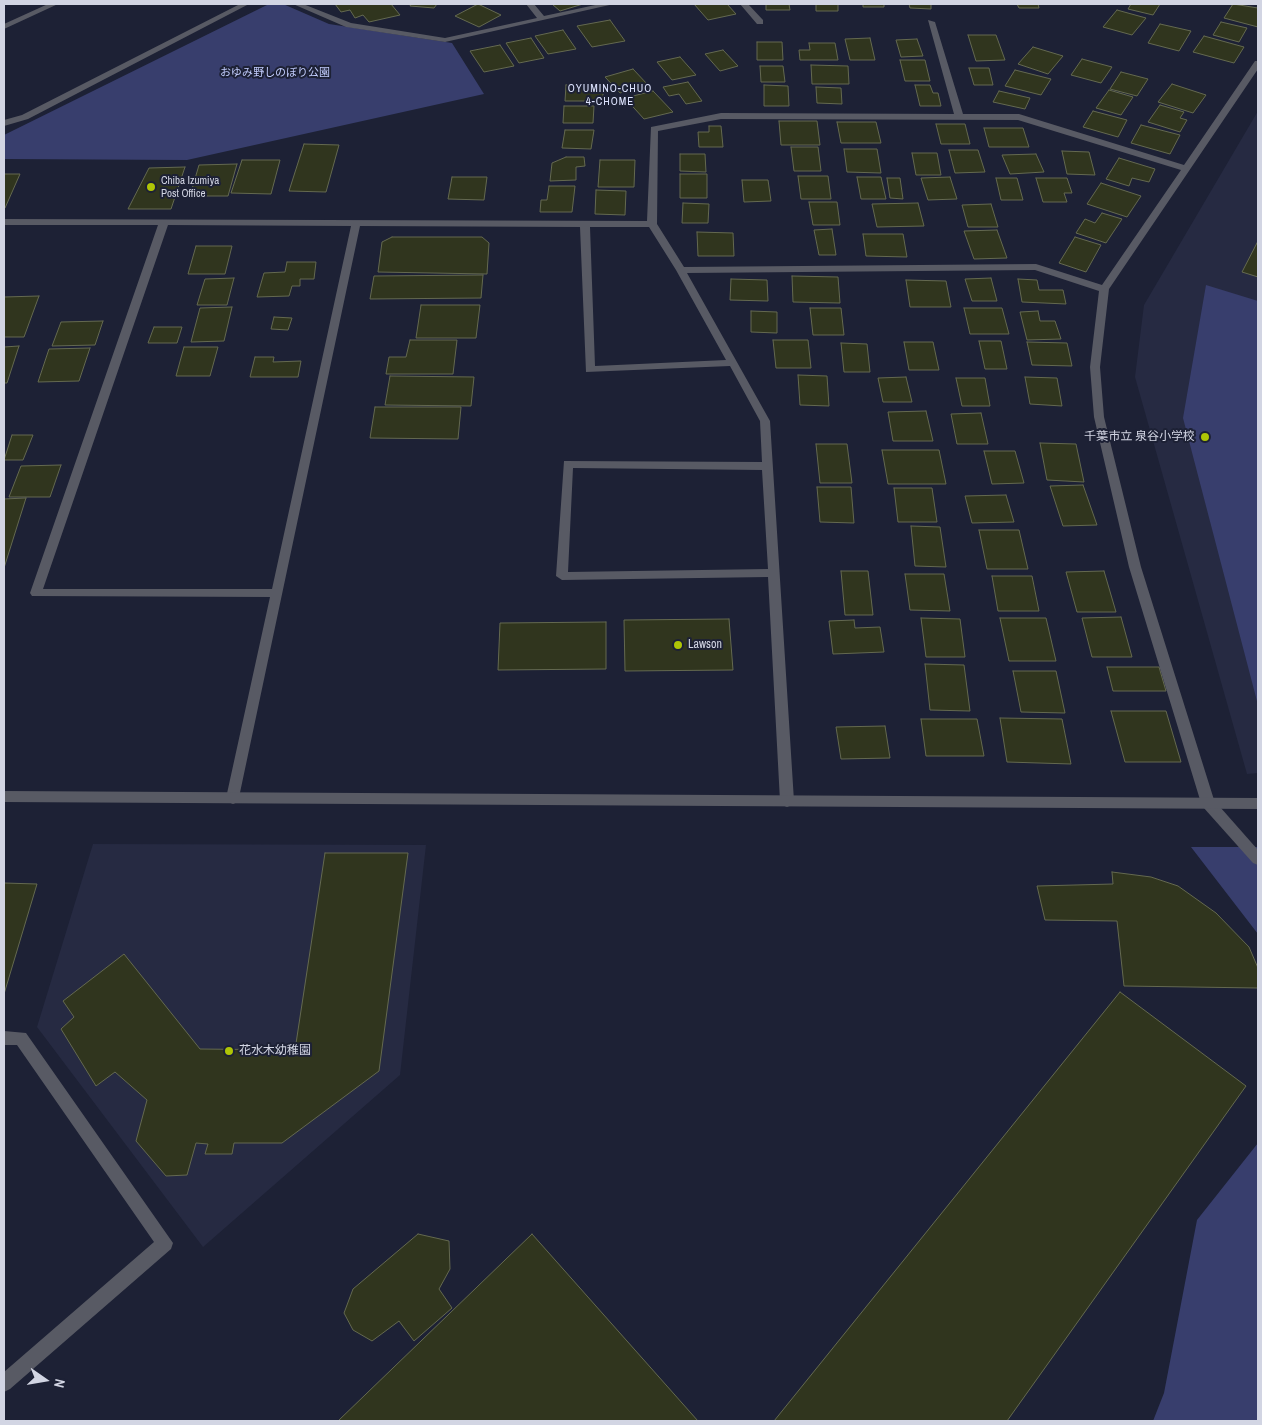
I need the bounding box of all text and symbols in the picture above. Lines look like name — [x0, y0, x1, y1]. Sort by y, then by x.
park label: おゆみ野しのぼり公園 — [220, 66, 330, 80]
district label: OYUMINO-CHUO 4-CHOME — [566, 82, 654, 108]
place label: Chiba Izumiya Post Office — [161, 174, 219, 200]
marker: Chiba Izumiya Post Office — [145, 181, 157, 193]
place label: 千葉市立 泉谷小学校 — [1084, 430, 1195, 444]
marker: 千葉市立 泉谷小学校 — [1199, 431, 1211, 443]
place label: Lawson — [688, 638, 722, 652]
marker: Lawson — [672, 639, 684, 651]
place label: 花水木幼稚園 — [239, 1044, 311, 1058]
marker: 花水木幼稚園 — [223, 1045, 235, 1057]
north arrow — [20, 1355, 70, 1405]
text: N — [50, 1377, 69, 1389]

